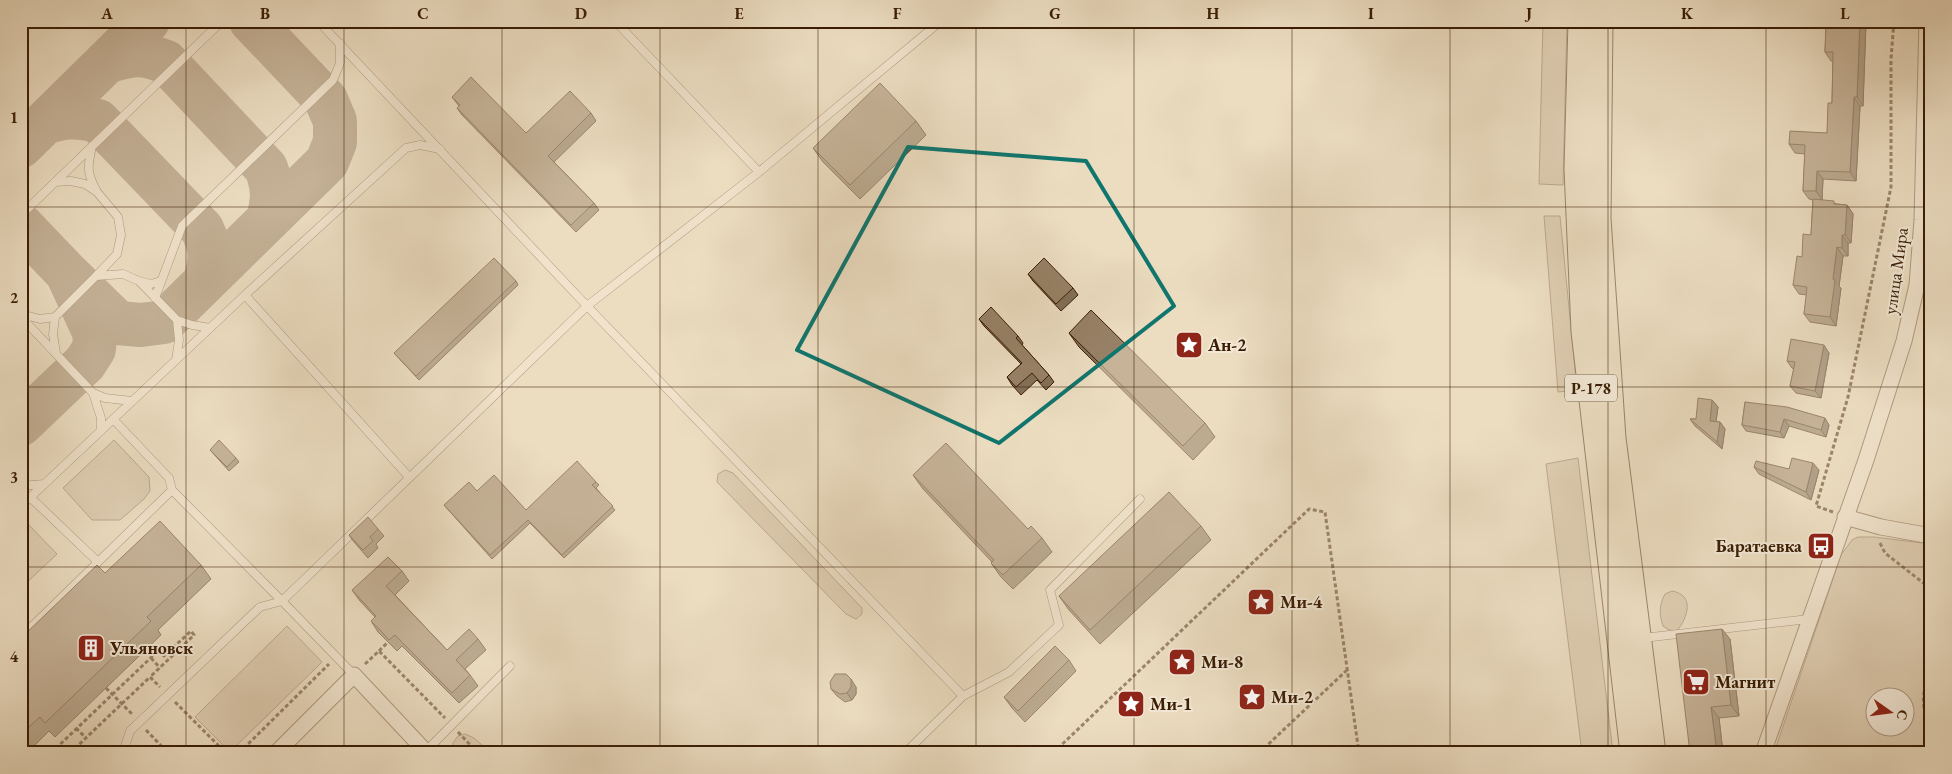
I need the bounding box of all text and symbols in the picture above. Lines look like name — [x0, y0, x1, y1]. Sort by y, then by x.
text: A — [100, 3, 113, 24]
text: B — [260, 3, 270, 24]
text: C — [417, 3, 429, 24]
text: D — [575, 3, 587, 24]
text: E — [734, 3, 744, 24]
text: F — [893, 3, 902, 24]
text: G — [1049, 3, 1061, 24]
text: H — [1207, 3, 1220, 24]
text: I — [1368, 3, 1374, 24]
text: J — [1524, 3, 1532, 24]
text: K — [1681, 3, 1694, 24]
text: L — [1840, 3, 1850, 24]
text: 1 — [10, 107, 18, 128]
street label: улица Мира — [1878, 225, 1913, 316]
text: 2 — [10, 287, 19, 308]
place icon: Ан-2 — [1174, 330, 1204, 360]
place label: Ан-2 — [1207, 333, 1247, 356]
road number: Р-178 — [1565, 374, 1617, 402]
text: 3 — [10, 467, 18, 488]
bus stop icon: Баратаевка — [1806, 531, 1836, 561]
place label: Баратаевка — [1715, 534, 1802, 557]
place icon: Ми-4 — [1246, 587, 1276, 617]
place label: Ми-4 — [1280, 590, 1323, 613]
building icon: Ульяновск — [76, 633, 106, 663]
place label: Ульяновск — [109, 636, 193, 659]
text: 4 — [10, 646, 19, 667]
place icon: Ми-8 — [1167, 647, 1197, 677]
place label: Ми-8 — [1201, 650, 1243, 673]
supermarket icon: Магнит — [1681, 667, 1711, 697]
place label: Магнит — [1715, 670, 1775, 693]
place icon: Ми-2 — [1237, 682, 1267, 712]
place label: Ми-2 — [1271, 685, 1314, 708]
north arrow — [1864, 686, 1914, 736]
place icon: Ми-1 — [1116, 689, 1146, 719]
place label: Ми-1 — [1150, 692, 1192, 715]
text: С — [1893, 708, 1913, 722]

